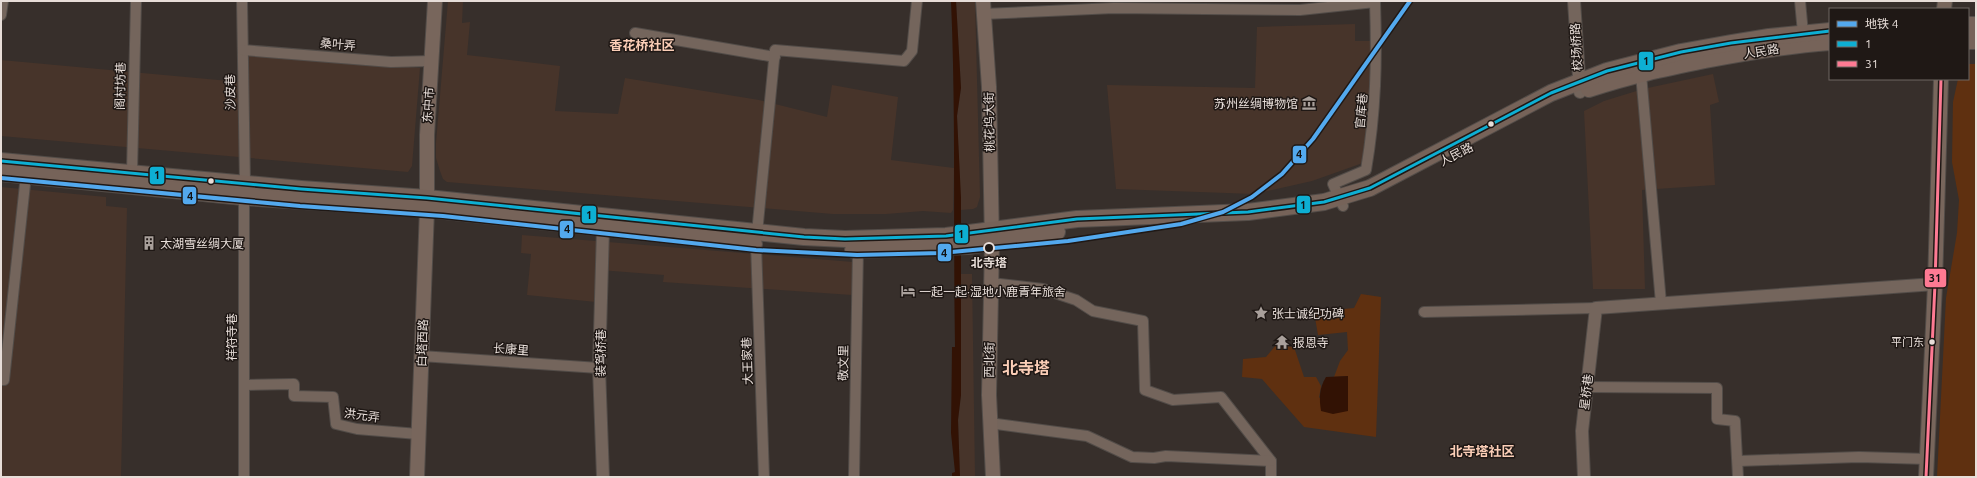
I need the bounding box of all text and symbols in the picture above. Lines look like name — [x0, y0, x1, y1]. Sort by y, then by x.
legend — [1829, 8, 1969, 80]
text: 地铁 4 — [1865, 17, 1899, 30]
street label: 校场桥路 — [1568, 23, 1584, 71]
street label: 桑叶弄 — [319, 36, 357, 52]
text: 1 — [1865, 37, 1872, 50]
district label: 香花桥社区 — [609, 38, 675, 52]
street label: 人民路 — [1742, 42, 1780, 60]
line badge: 1 — [1638, 51, 1654, 71]
text: 1 — [1643, 55, 1649, 67]
text: 31 — [1865, 57, 1879, 70]
street label: 阁村坊巷 — [113, 62, 127, 110]
street label: 沙皮巷 — [223, 74, 237, 110]
street label: 东中市 — [420, 87, 436, 123]
street label: 桃花坞大街 — [982, 92, 996, 152]
street label: 官库巷 — [1353, 92, 1369, 130]
museum icon: 苏州丝绸博物馆 — [1301, 95, 1317, 111]
place label: 苏州丝绸博物馆 — [1214, 97, 1298, 110]
unlabelled marker — [1486, 119, 1496, 129]
street label: 人民路 — [1437, 140, 1475, 168]
line badge: 4 — [1292, 145, 1307, 164]
text: 4 — [1296, 148, 1302, 160]
line badge: 1 — [149, 166, 165, 185]
text: 1 — [154, 169, 160, 181]
unlabelled marker — [206, 176, 216, 186]
line badge: 4 — [182, 186, 197, 205]
text: 4 — [187, 190, 193, 202]
line badge: 1 — [1296, 195, 1311, 214]
text: 1 — [1300, 199, 1306, 211]
line badge: 1 — [581, 205, 597, 224]
text: 1 — [586, 209, 592, 221]
line badge: 4 — [559, 220, 574, 239]
text: 4 — [564, 223, 570, 235]
line badge: 1 — [954, 224, 969, 244]
text: 1 — [958, 228, 964, 240]
building icon: 太湖雪丝绸大厦 — [141, 235, 157, 251]
place label: 太湖雪丝绸大厦 — [160, 237, 244, 250]
marker: 北寺塔 — [983, 242, 995, 254]
line badge: 4 — [937, 243, 952, 262]
text: 4 — [941, 247, 947, 259]
place label: 北寺塔 — [971, 256, 1007, 269]
line badge: 31 — [1924, 268, 1947, 288]
text: 31 — [1929, 272, 1941, 284]
hotel icon: 一起一起·湿地小鹿青年旅舍 — [900, 283, 916, 299]
place label: 一起一起·湿地小鹿青年旅舍 — [919, 285, 1066, 298]
place icon: 张士诚纪功碑 — [1253, 305, 1269, 321]
place label: 张士诚纪功碑 — [1272, 307, 1344, 320]
street label: 祥符寺巷 — [225, 313, 238, 361]
street label: 白塔西路 — [415, 319, 429, 367]
street label: 装驾桥巷 — [594, 329, 607, 377]
temple icon: 报恩寺 — [1274, 334, 1290, 350]
place label: 报恩寺 — [1293, 336, 1329, 349]
place label: 平门东 — [1891, 336, 1924, 348]
street label: 大王家巷 — [740, 337, 754, 385]
marker: 平门东 — [1927, 337, 1937, 347]
street label: 长康里 — [493, 341, 529, 357]
street label: 西北街 — [982, 342, 996, 378]
street label: 敬文里 — [836, 345, 850, 381]
district label: 北寺塔 — [1002, 359, 1050, 377]
street label: 星桥巷 — [1577, 373, 1595, 411]
street label: 洪元弄 — [343, 406, 381, 424]
district label: 北寺塔社区 — [1449, 444, 1515, 458]

